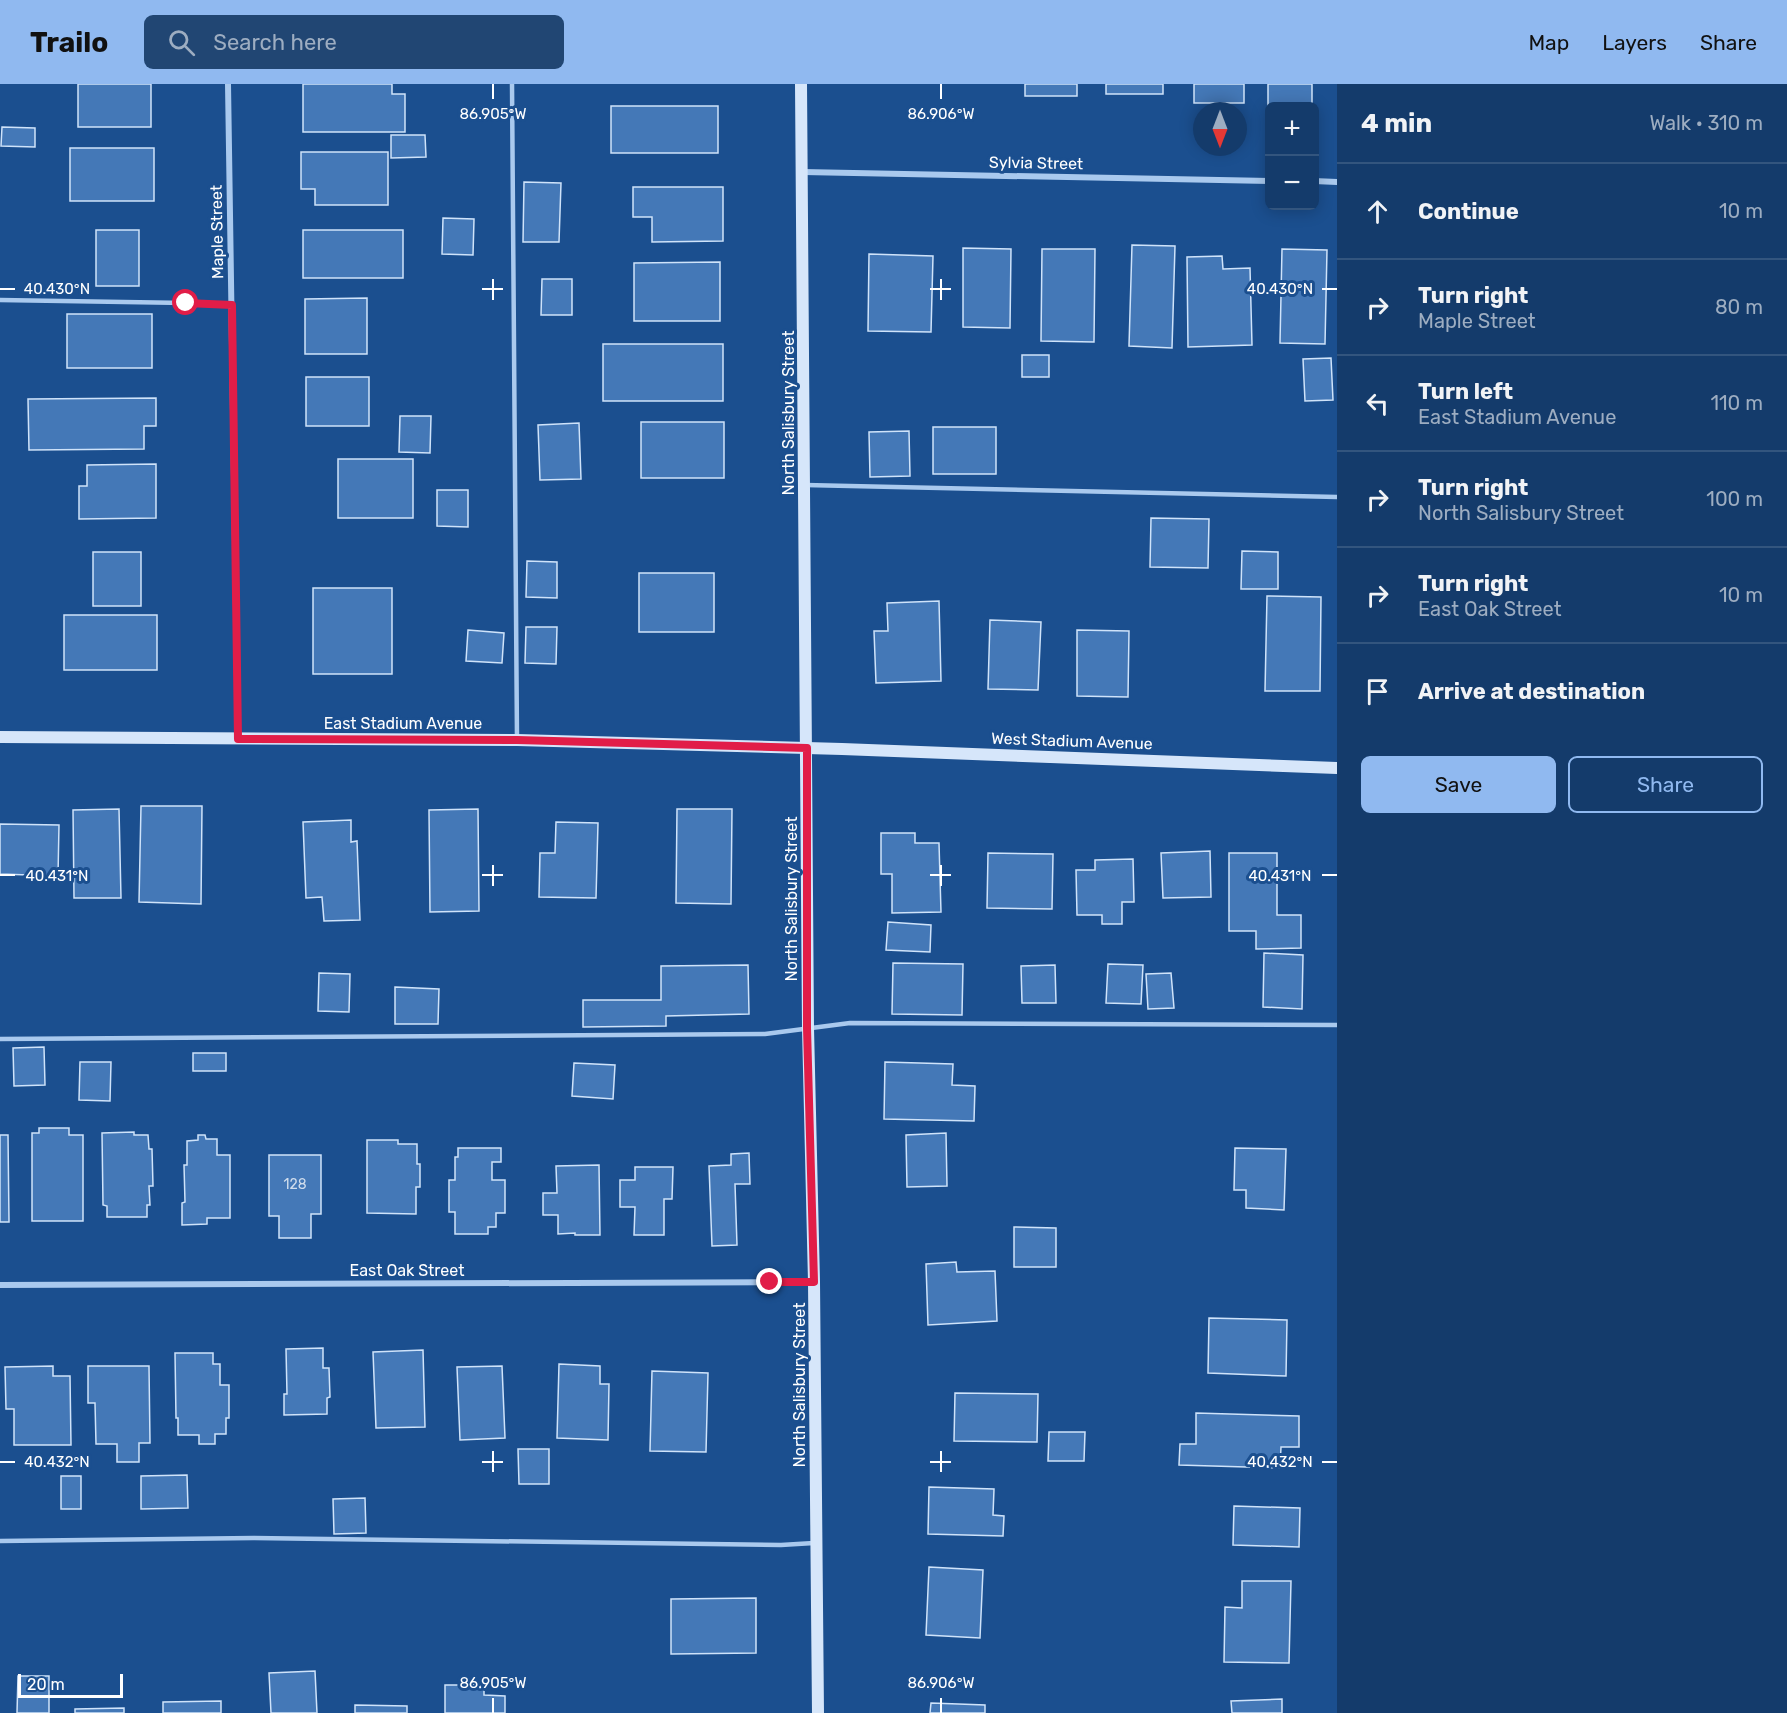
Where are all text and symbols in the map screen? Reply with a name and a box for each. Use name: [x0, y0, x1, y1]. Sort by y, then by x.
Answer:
search box: [144, 15, 564, 69]
text: Trailo: [30, 26, 108, 59]
icon: search: [165, 26, 198, 59]
text: Search here: [213, 29, 337, 56]
text: Map: [1528, 30, 1569, 55]
text: Layers: [1602, 30, 1667, 55]
text: Share: [1700, 30, 1757, 55]
north arrow: [1193, 102, 1247, 156]
map controls: [1265, 102, 1319, 210]
button: +: [1265, 102, 1319, 156]
text: 86.905°W: [460, 105, 526, 123]
text: 86.906°W: [908, 105, 975, 123]
text: 4 min: [1361, 108, 1432, 139]
text: Walk · 310 m: [1649, 111, 1763, 135]
street label: Sylvia Street: [989, 153, 1083, 173]
button: −: [1265, 156, 1319, 210]
street label: Maple Street: [207, 185, 227, 279]
icon: ahead: [1361, 195, 1394, 228]
text: Continue: [1418, 198, 1519, 225]
text: 10 m: [1719, 199, 1763, 223]
text: 40.430°N: [24, 280, 90, 298]
text: 40.430°N: [1247, 280, 1313, 298]
text: Turn right: [1418, 282, 1528, 309]
route start: [172, 289, 198, 315]
icon: right: [1361, 291, 1394, 324]
text: 80 m: [1715, 295, 1763, 319]
text: Maple Street: [1418, 309, 1536, 333]
street label: North Salisbury Street: [779, 331, 798, 495]
text: Turn left: [1418, 378, 1513, 405]
icon: left: [1361, 387, 1394, 420]
text: 110 m: [1711, 391, 1763, 415]
text: East Stadium Avenue: [1418, 405, 1616, 429]
text: Turn right: [1418, 474, 1528, 501]
icon: right: [1361, 483, 1394, 516]
text: 100 m: [1706, 487, 1763, 511]
text: North Salisbury Street: [1418, 501, 1624, 525]
text: Turn right: [1418, 570, 1528, 597]
icon: right: [1361, 579, 1394, 612]
text: 10 m: [1719, 583, 1763, 607]
text: East Oak Street: [1418, 597, 1562, 621]
icon: arrive: [1361, 675, 1394, 708]
text: Arrive at destination: [1418, 678, 1645, 705]
street label: East Stadium Avenue: [324, 714, 482, 733]
street label: West Stadium Avenue: [991, 729, 1153, 753]
button: Save: [1361, 756, 1556, 813]
button: Share: [1568, 756, 1763, 813]
street label: North Salisbury Street: [782, 817, 801, 981]
text: 40.431°N: [26, 867, 88, 885]
text: 40.431°N: [1249, 867, 1311, 885]
house number: 128: [283, 1176, 307, 1193]
street label: East Oak Street: [350, 1261, 464, 1280]
route end: [756, 1268, 782, 1294]
street label: North Salisbury Street: [790, 1303, 809, 1467]
text: 40.432°N: [24, 1453, 90, 1471]
text: 40.432°N: [1247, 1453, 1313, 1471]
scale bar: [18, 1671, 123, 1698]
text: 86.905°W: [460, 1674, 526, 1692]
text: 86.906°W: [908, 1674, 975, 1692]
text: 20 m: [27, 1675, 65, 1694]

